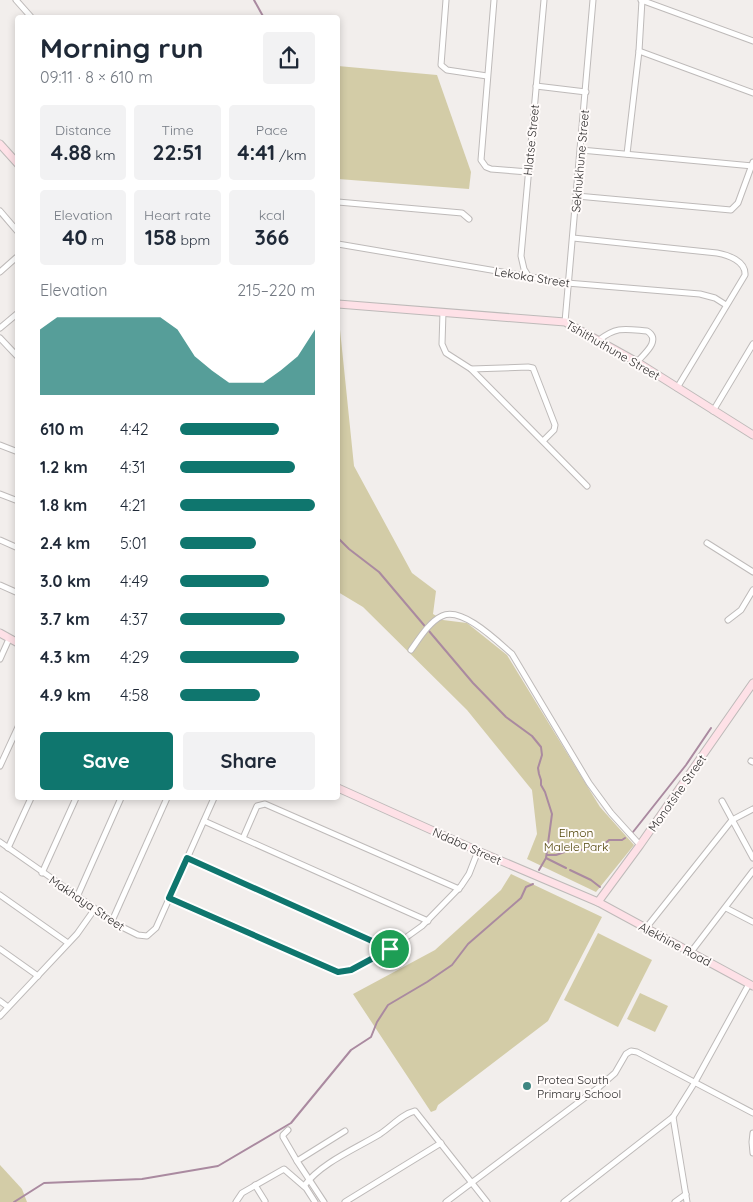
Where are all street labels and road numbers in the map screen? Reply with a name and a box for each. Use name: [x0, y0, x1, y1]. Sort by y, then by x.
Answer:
street label: Hlatse Street: [520, 104, 542, 176]
street label: Sekhukhune Street: [568, 109, 592, 213]
street label: Lekoka Street: [493, 264, 571, 290]
street label: Tshithuthune Street: [563, 317, 663, 383]
street label: Monotshe Street: [645, 751, 709, 835]
street label: Ndaba Street: [430, 824, 504, 868]
street label: Makhaya Street: [46, 872, 128, 934]
street label: Alekhine Road: [636, 919, 714, 969]

